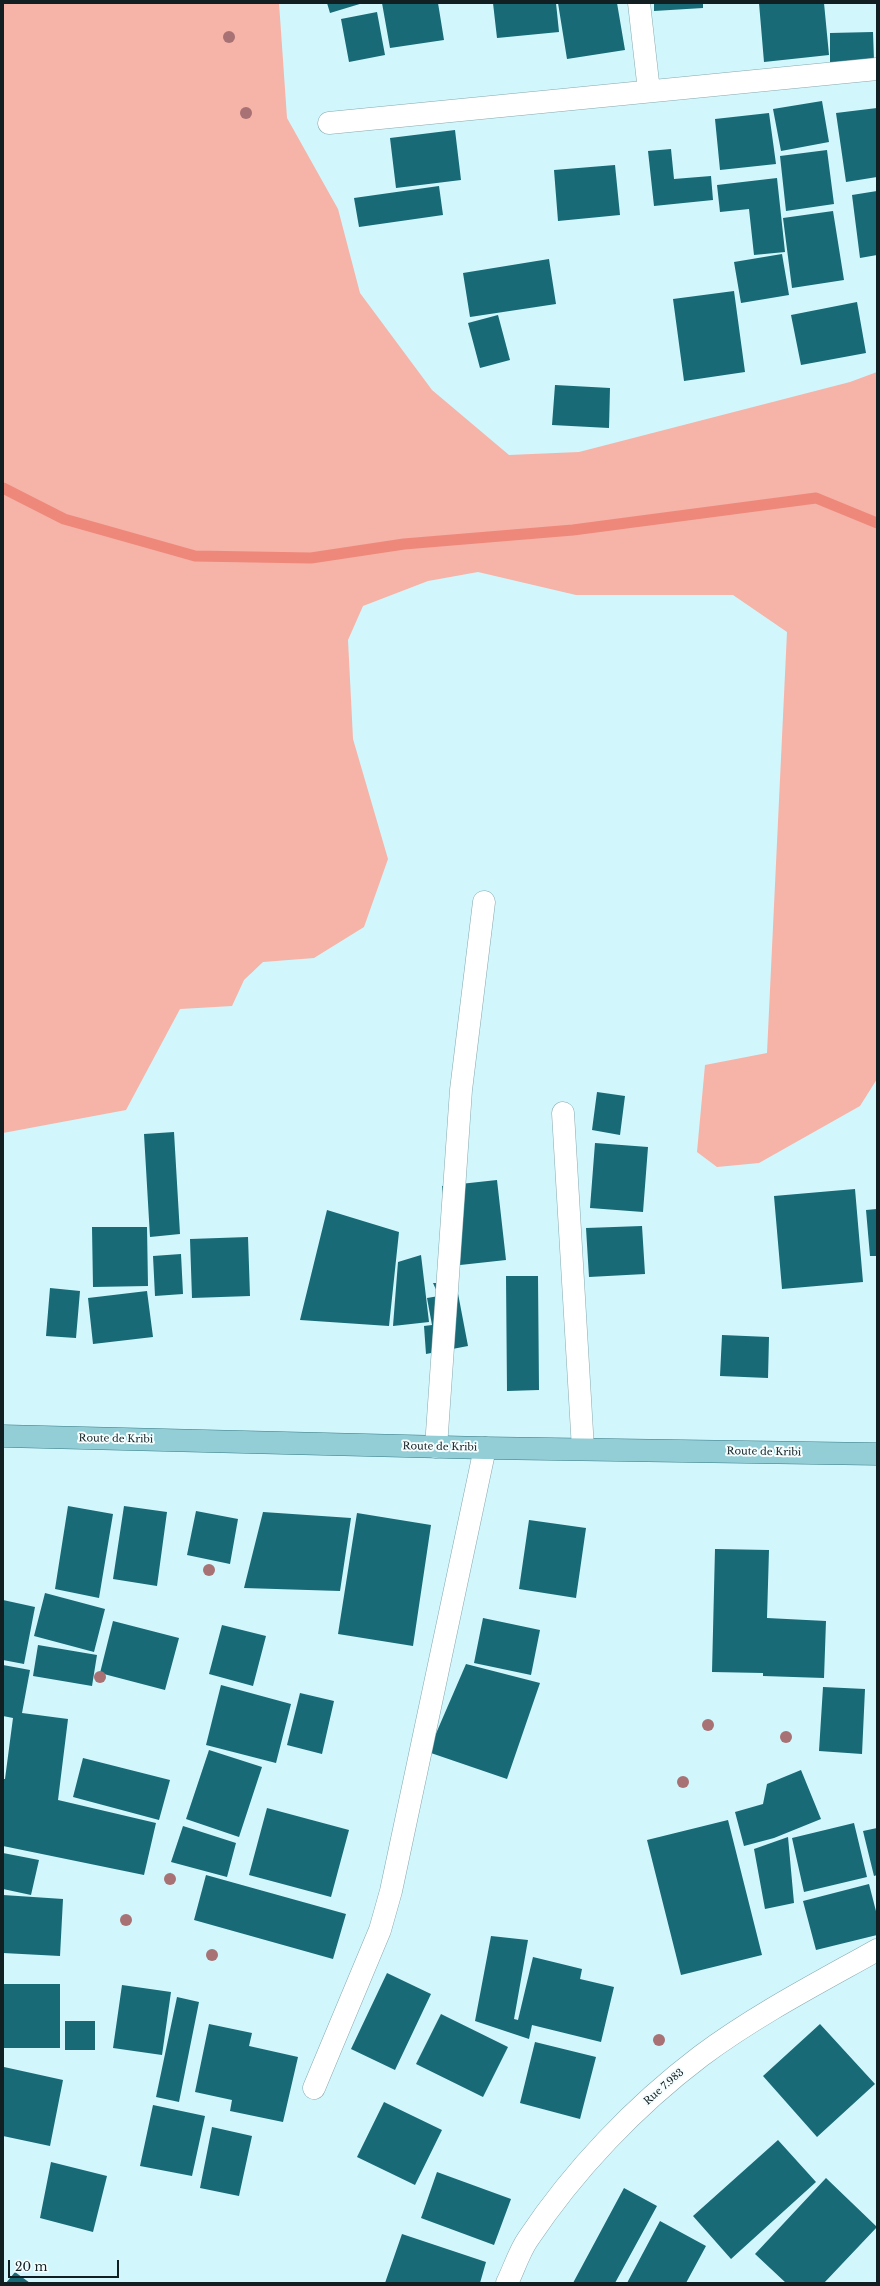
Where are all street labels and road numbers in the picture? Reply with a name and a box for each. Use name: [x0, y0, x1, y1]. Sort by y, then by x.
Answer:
street label: Route de Kribi: [79, 1432, 153, 1446]
street label: Route de Kribi: [403, 1440, 477, 1454]
street label: Route de Kribi: [727, 1445, 801, 1459]
street label: Rue 7.983: [642, 2066, 686, 2108]

